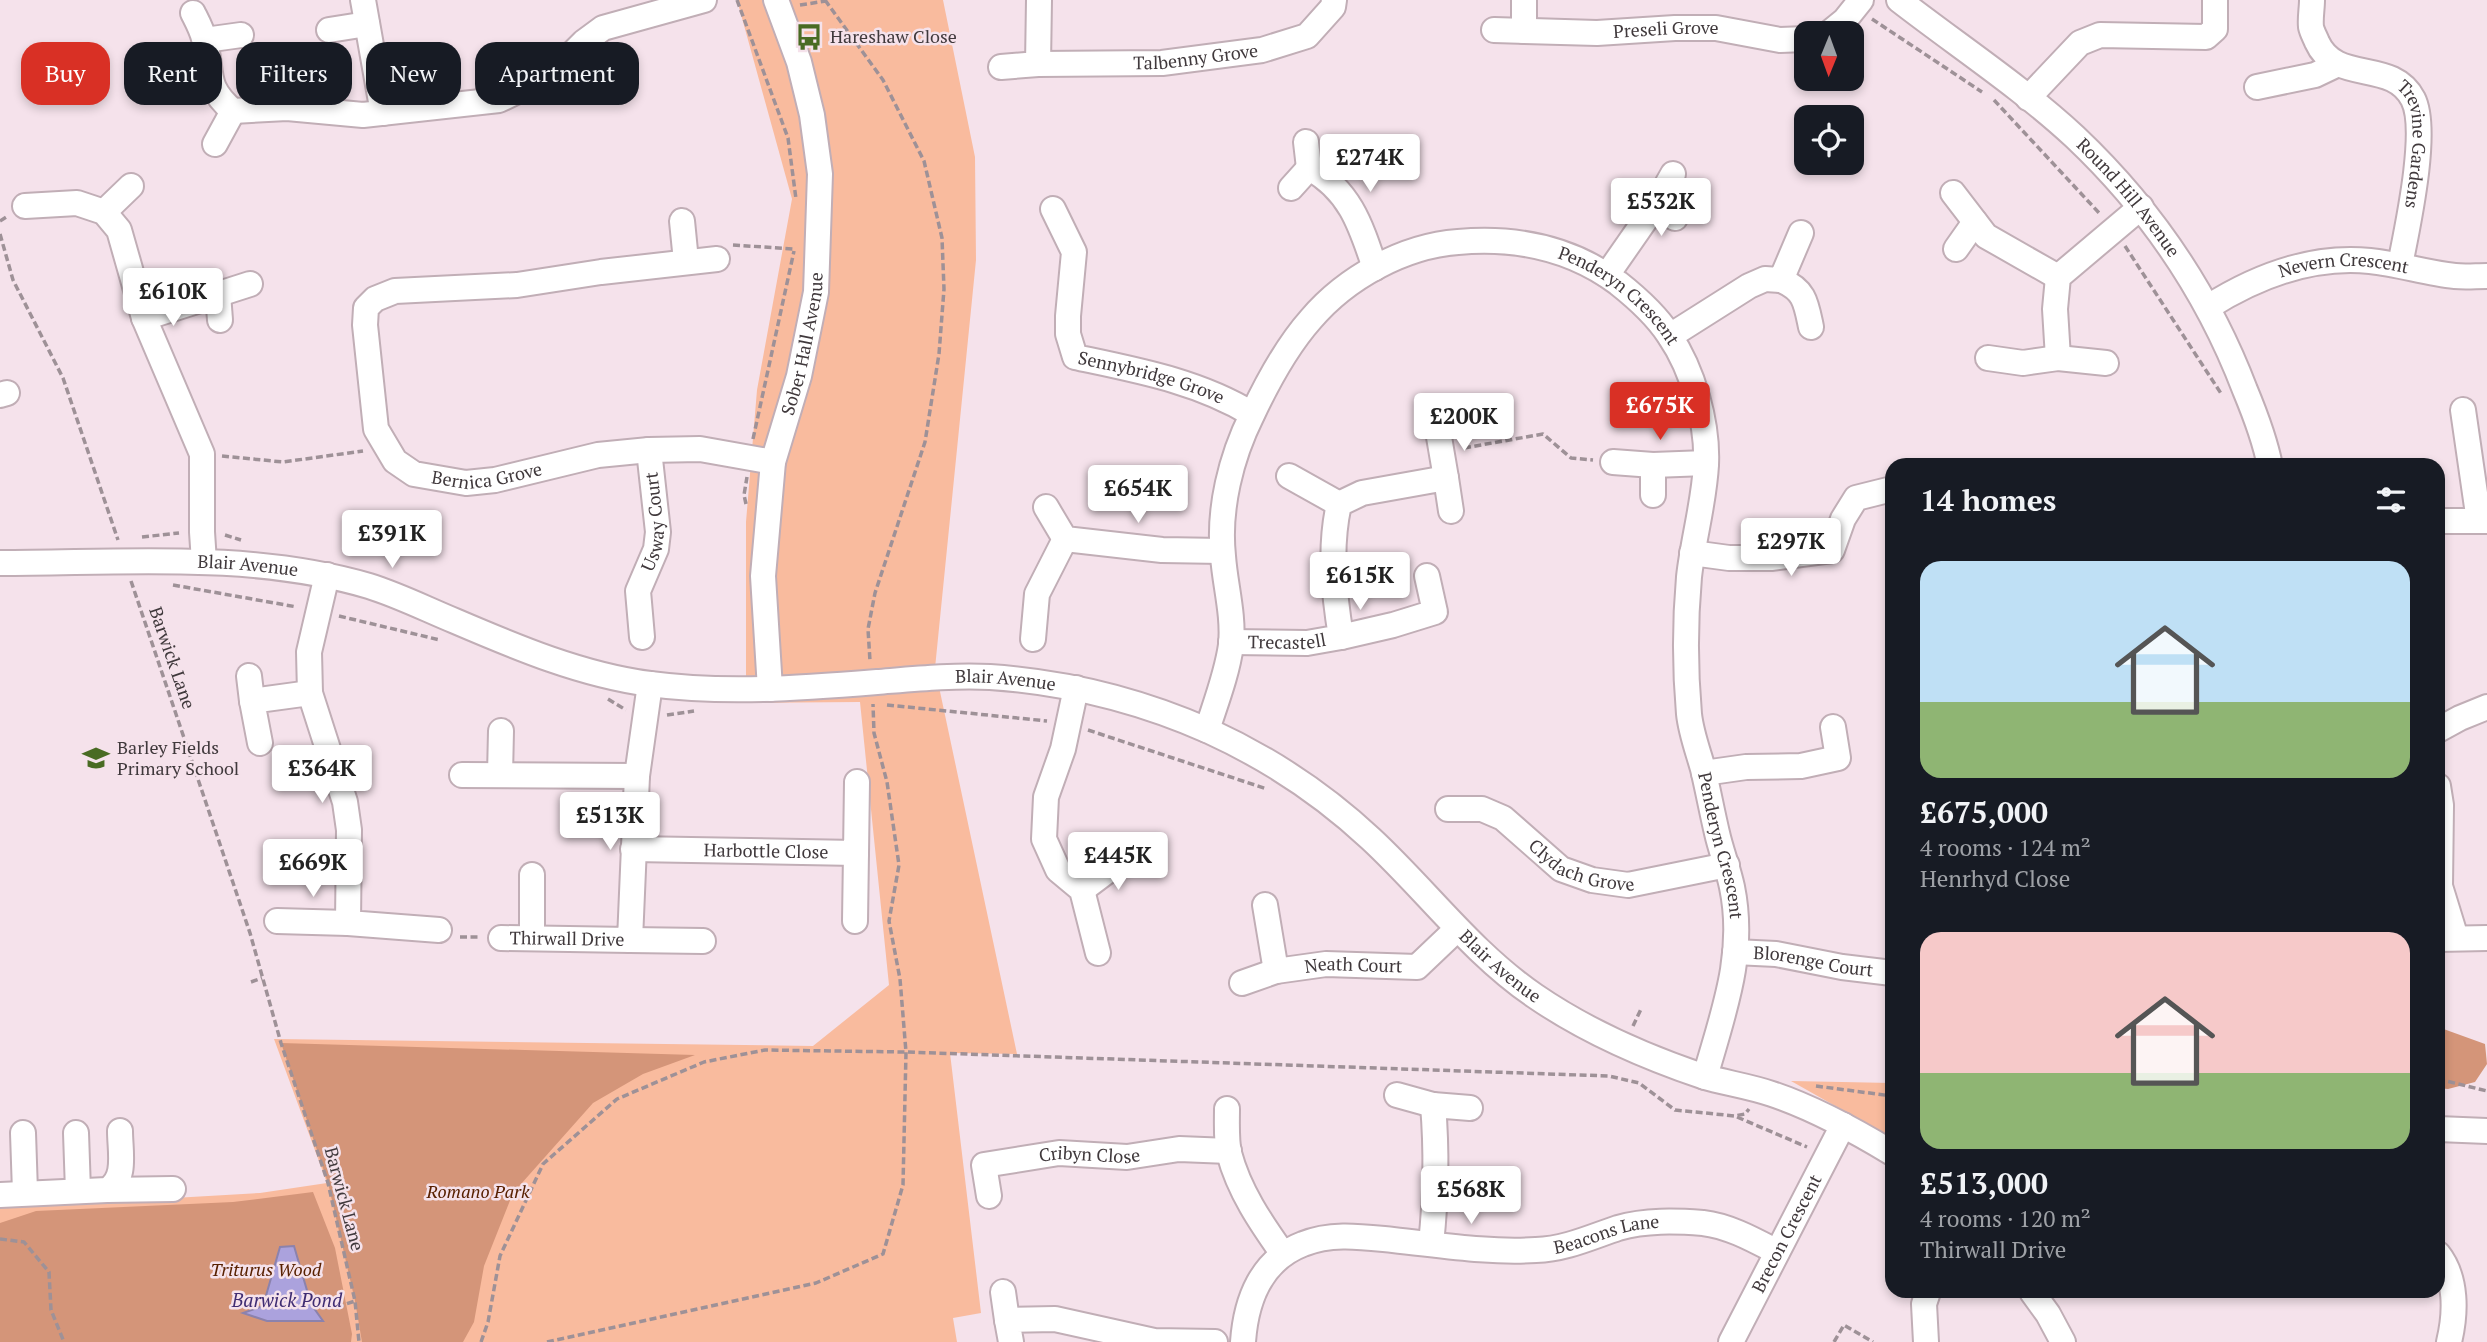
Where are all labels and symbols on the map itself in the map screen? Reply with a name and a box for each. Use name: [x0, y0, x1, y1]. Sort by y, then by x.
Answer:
street label: Preseli Grove: [1612, 15, 1719, 43]
north arrow: [1794, 21, 1864, 91]
bus stop icon: Hareshaw Close: [794, 22, 824, 52]
place label: Hareshaw Close: [830, 24, 957, 48]
street label: Talbenny Grove: [1133, 38, 1259, 74]
street label: Trevine Gardens: [2393, 74, 2432, 210]
street label: Round Hill Avenue: [2072, 132, 2186, 261]
pin: £274K: [1321, 134, 1419, 194]
pin: £532K: [1612, 178, 1710, 238]
street label: Penderyn Crescent: [1555, 240, 1686, 350]
street label: Nevern Crescent: [2275, 247, 2412, 283]
pin: £610K: [124, 268, 222, 328]
street label: Sober Hall Avenue: [775, 272, 828, 418]
street label: Sennybridge Grove: [1076, 345, 1229, 409]
pin: £675K: [1611, 382, 1709, 442]
pin: £200K: [1415, 393, 1513, 453]
street label: Bernica Grove: [430, 456, 544, 494]
pin: £654K: [1089, 466, 1187, 525]
street label: Usway Court: [635, 470, 669, 575]
pin: £391K: [343, 510, 441, 570]
pin: £297K: [1742, 518, 1840, 578]
street label: Blair Avenue: [197, 549, 300, 581]
pin: £615K: [1311, 552, 1409, 612]
street label: Barwick Lane: [144, 603, 202, 712]
street label: Trecastell: [1248, 627, 1328, 654]
street label: Blair Avenue: [955, 663, 1058, 696]
place label: Barley Fields Primary School: [117, 735, 239, 780]
school or university icon: Barley Fields Primary School: [81, 743, 111, 773]
pin: £364K: [273, 746, 371, 805]
street label: Penderyn Crescent: [1693, 769, 1749, 920]
pin: £513K: [561, 792, 659, 852]
pin: £445K: [1069, 832, 1167, 892]
street label: Clydach Grove: [1524, 833, 1636, 896]
street label: Harbottle Close: [703, 837, 829, 864]
pin: £669K: [264, 839, 362, 899]
street label: Blair Avenue: [1454, 924, 1546, 1008]
street label: Thirwall Drive: [509, 925, 625, 951]
street label: Blorenge Court: [1753, 940, 1875, 982]
street label: Neath Court: [1303, 951, 1403, 978]
street label: Cribyn Close: [1037, 1140, 1142, 1168]
street label: Barwick Lane: [320, 1144, 370, 1253]
pin: £568K: [1422, 1166, 1520, 1226]
street label: Brecon Crescent: [1746, 1170, 1827, 1296]
park label: Romano Park: [425, 1179, 530, 1203]
street label: Beacons Lane: [1551, 1209, 1660, 1259]
park label: Triturus Wood: [211, 1257, 322, 1281]
water label: Barwick Pond: [231, 1287, 343, 1312]

